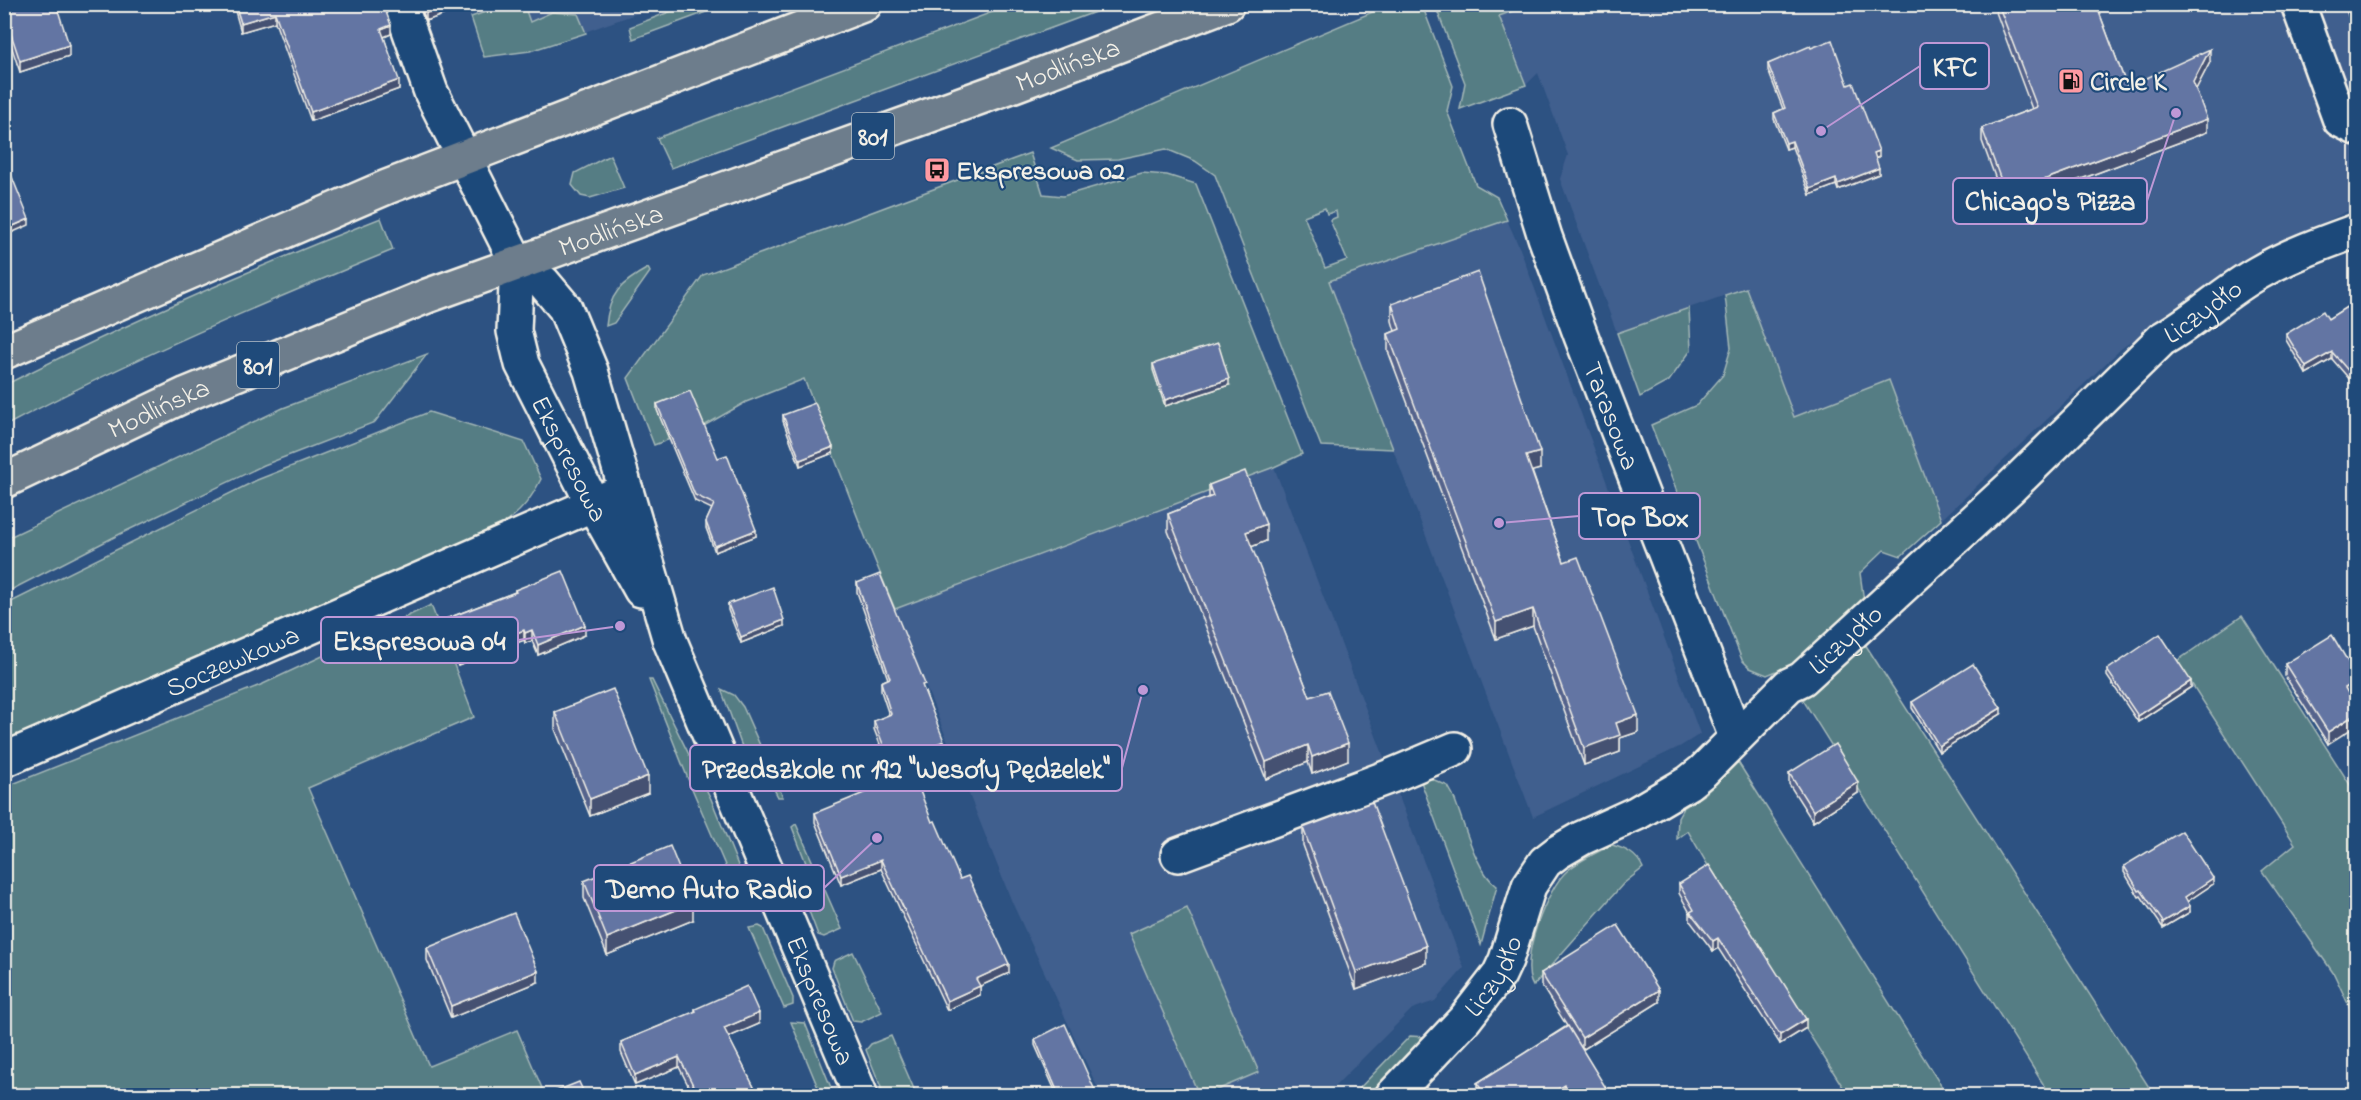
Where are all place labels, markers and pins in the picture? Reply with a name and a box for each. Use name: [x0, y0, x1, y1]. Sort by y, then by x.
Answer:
callout: KFC: [1920, 43, 1989, 89]
place label: Circle K: [2090, 64, 2167, 103]
fuel station icon: Circle K: [2056, 66, 2086, 96]
place label: Ekspresowa 02: [956, 153, 1126, 192]
bus stop icon: Ekspresowa 02: [922, 155, 952, 185]
callout: Chicago's Pizza: [1953, 178, 2147, 224]
callout: Top Box: [1579, 493, 1700, 539]
callout: Ekspresowa 04: [321, 617, 518, 663]
callout: Przedszkole nr 192 "Wesoły Pędzelek": [690, 745, 1122, 791]
callout: Demo Auto Radio: [594, 865, 824, 911]

